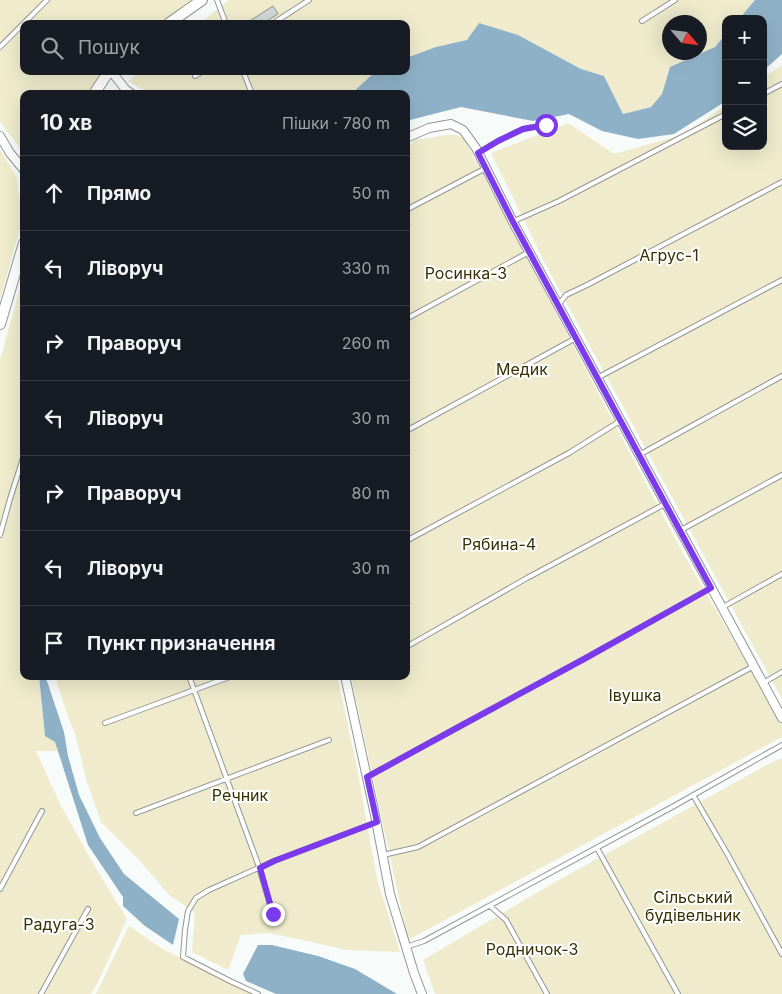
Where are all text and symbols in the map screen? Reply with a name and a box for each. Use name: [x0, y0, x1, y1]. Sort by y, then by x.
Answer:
north arrow: [662, 15, 707, 60]
map controls: [722, 15, 767, 150]
button: +: [722, 15, 767, 60]
search box: [20, 20, 410, 75]
icon: search: [38, 34, 66, 62]
text: Пошук: [78, 36, 140, 59]
button: −: [722, 60, 767, 105]
button: layers: [722, 105, 767, 150]
text: 10 хв: [40, 110, 92, 135]
text: Пішки · 780 m: [282, 113, 390, 133]
route start: [535, 114, 558, 137]
icon: ahead: [40, 179, 68, 207]
text: Прямо: [87, 182, 151, 205]
text: 50 m: [352, 183, 390, 203]
park label: Агрус-1: [639, 245, 699, 265]
icon: left: [40, 254, 68, 282]
text: Ліворуч: [87, 257, 163, 280]
text: 330 m: [342, 258, 390, 278]
park label: Росинка-3: [425, 263, 507, 283]
icon: right: [40, 329, 68, 357]
text: Праворуч: [87, 332, 181, 355]
text: 260 m: [342, 333, 390, 353]
park label: Медик: [496, 359, 548, 379]
icon: left: [40, 404, 68, 432]
text: Ліворуч: [87, 407, 163, 430]
text: 30 m: [352, 408, 390, 428]
icon: right: [40, 479, 68, 507]
text: Праворуч: [87, 482, 181, 505]
text: 80 m: [351, 483, 390, 503]
park label: Рябина-4: [462, 534, 536, 554]
icon: left: [40, 554, 68, 582]
text: Ліворуч: [87, 557, 163, 580]
text: 30 m: [352, 558, 390, 578]
icon: arrive: [40, 629, 68, 657]
text: Пункт призначення: [87, 632, 275, 655]
park label: Івушка: [608, 685, 662, 705]
park label: Речник: [212, 785, 269, 805]
park label: Сільський будівельник: [645, 887, 741, 925]
route end: [262, 903, 285, 926]
park label: Радуга-3: [23, 914, 95, 934]
park label: Родничок-3: [486, 939, 578, 959]

